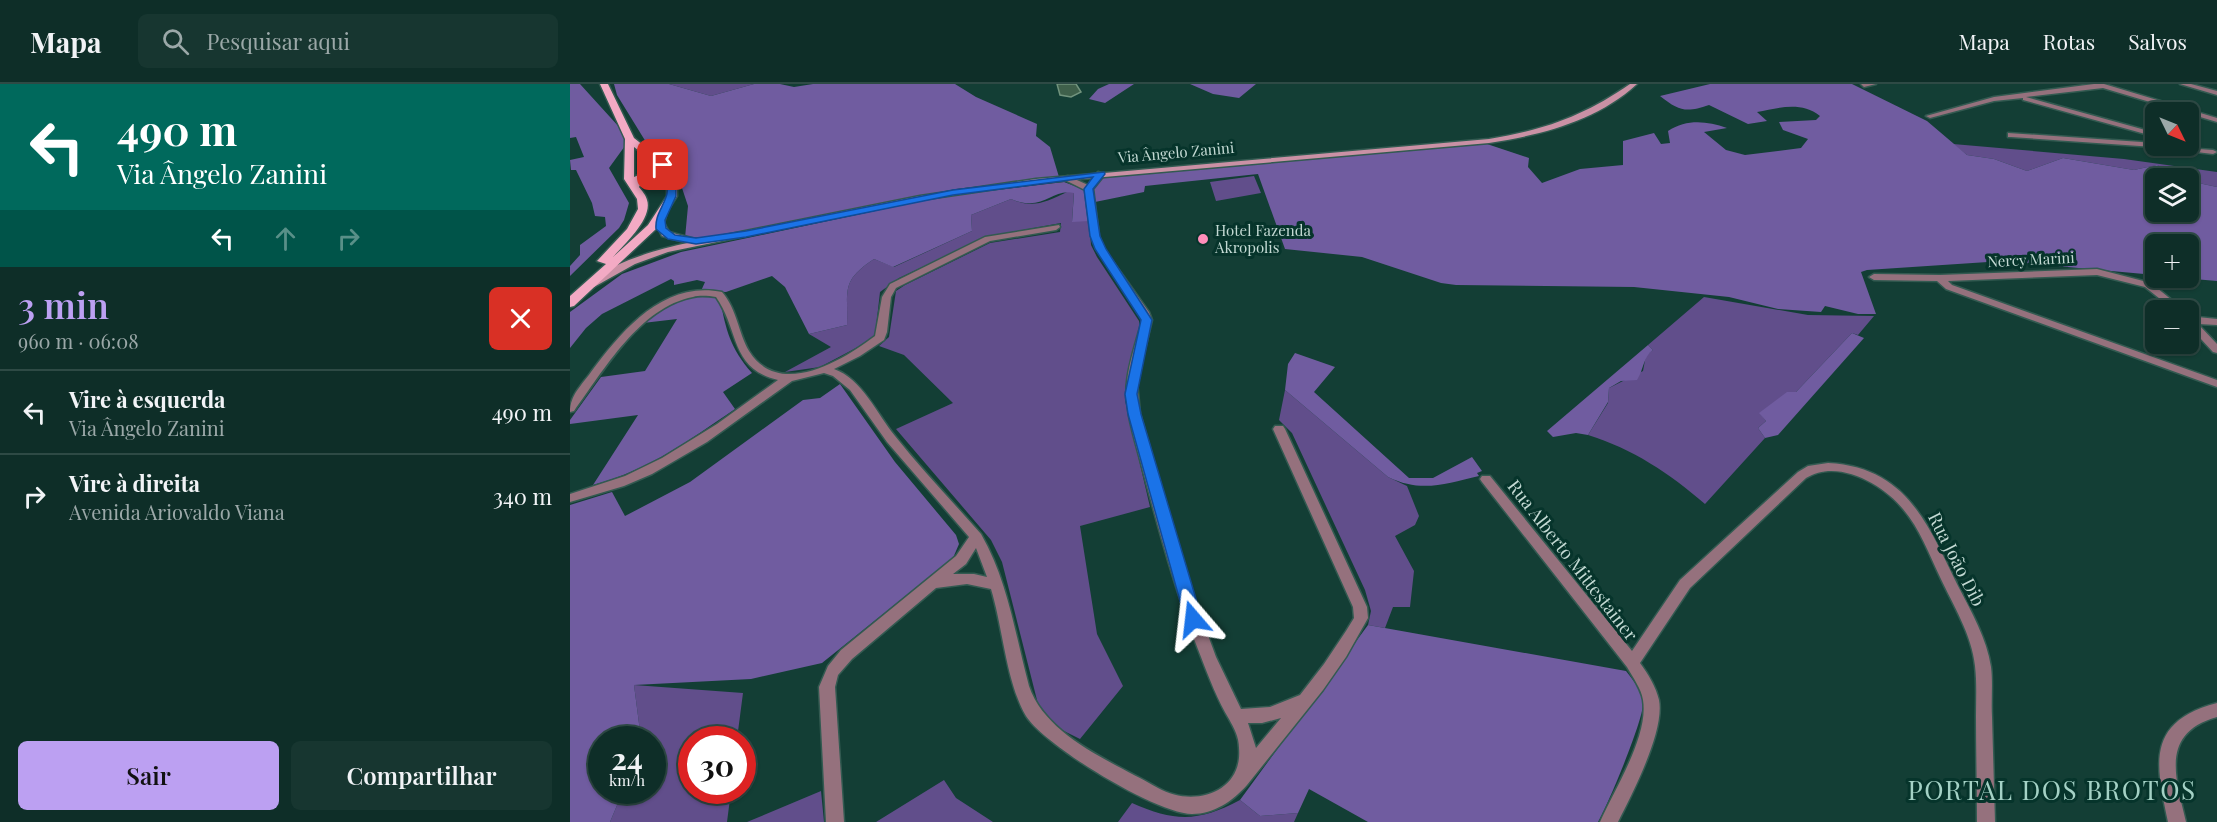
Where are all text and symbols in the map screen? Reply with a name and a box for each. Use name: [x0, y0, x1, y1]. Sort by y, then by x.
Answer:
search box: [138, 14, 558, 68]
text: Mapa: [30, 23, 102, 60]
icon: search: [159, 25, 192, 58]
text: Pesquisar aqui: [207, 26, 350, 56]
text: Mapa: [1959, 27, 2010, 55]
text: Rotas: [2043, 27, 2095, 55]
text: Salvos: [2128, 27, 2187, 55]
text: 490 m: [117, 101, 237, 157]
north arrow: [2145, 102, 2199, 156]
map controls: [2145, 102, 2199, 354]
icon: left: [18, 108, 96, 186]
street label: Via Ângelo Zanini: [1116, 137, 1236, 167]
pin: [637, 139, 688, 190]
icon: arrive: [646, 148, 679, 181]
text: Via Ângelo Zanini: [117, 155, 327, 191]
button: layers: [2145, 168, 2199, 222]
place label: Hotel Fazenda Akropolis: [1214, 220, 1311, 257]
icon: left: [206, 222, 239, 255]
icon: ahead: [269, 222, 302, 255]
icon: right: [332, 222, 365, 255]
marker: Hotel Fazenda Akropolis: [1196, 232, 1210, 246]
button: +: [2145, 234, 2199, 288]
street label: Nercy Marini: [1987, 247, 2076, 271]
text: 3 min: [18, 280, 109, 328]
button: close: [489, 287, 552, 350]
button: −: [2145, 300, 2199, 354]
text: 960 m · 06:08: [18, 327, 139, 354]
text: Vire à esquerda: [69, 384, 226, 414]
icon: left: [18, 396, 51, 429]
text: 490 m: [492, 397, 552, 427]
text: Via Ângelo Zanini: [69, 414, 225, 441]
text: Vire à direita: [69, 468, 200, 498]
street label: Rua Alberto Mittestainer: [1503, 475, 1643, 645]
icon: right: [18, 480, 51, 513]
text: 340 m: [493, 481, 552, 511]
text: Avenida Ariovaldo Viana: [69, 498, 285, 525]
street label: Rua João Dib: [1923, 508, 1991, 610]
position arrow: [1161, 587, 1225, 651]
speed limit sign: 30: [678, 726, 756, 804]
text: 24: [611, 738, 643, 778]
button: Sair: [18, 741, 279, 810]
button: Compartilhar: [291, 741, 552, 810]
text: km/h: [609, 770, 645, 790]
district label: PORTAL DOS BROTOS: [1907, 772, 2197, 807]

